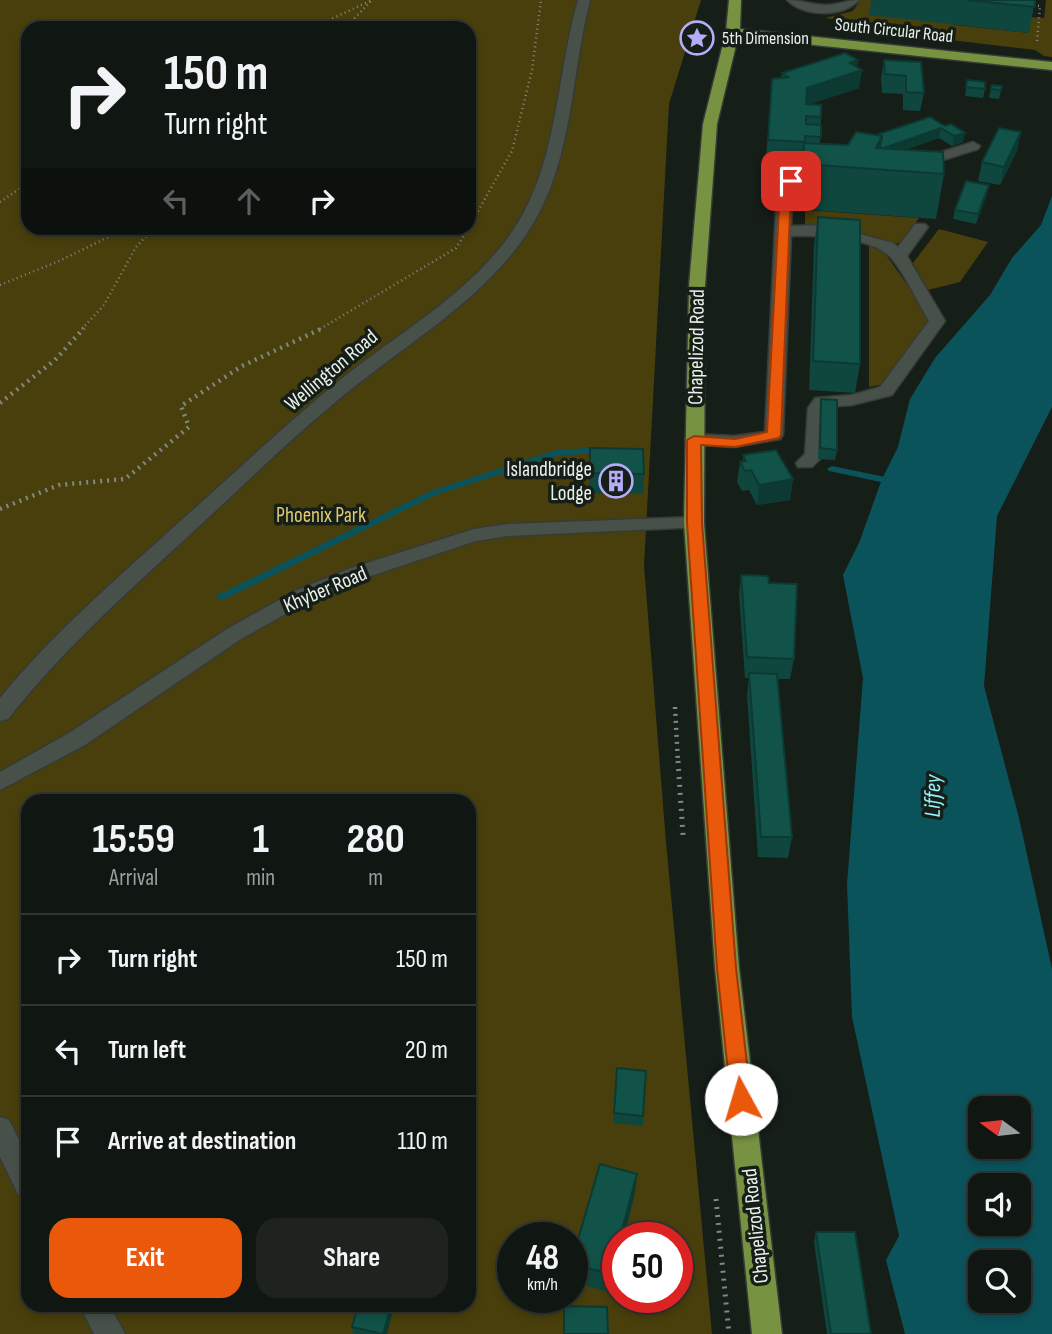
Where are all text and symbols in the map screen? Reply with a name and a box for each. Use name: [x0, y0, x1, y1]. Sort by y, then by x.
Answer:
street label: South Circular Road: [834, 14, 954, 47]
place icon: 5th Dimension: [678, 19, 716, 57]
place label: 5th Dimension: [722, 28, 809, 49]
text: 150 m: [164, 45, 268, 104]
icon: right: [49, 49, 140, 140]
text: Turn right: [164, 105, 268, 144]
pin: [761, 151, 821, 211]
icon: arrive: [772, 162, 810, 200]
icon: left: [157, 182, 195, 220]
icon: ahead: [230, 182, 268, 220]
icon: right: [303, 182, 341, 220]
street label: Chapelizod Road: [683, 289, 710, 405]
street label: Wellington Road: [280, 324, 383, 416]
place label: Islandbridge Lodge: [506, 457, 592, 506]
building icon: Islandbridge Lodge: [597, 462, 635, 500]
park label: Phoenix Park: [276, 503, 366, 528]
street label: Khyber Road: [280, 561, 371, 618]
water label: Liffey: [919, 773, 947, 818]
text: 15:59: [92, 814, 175, 865]
text: 1: [253, 814, 269, 865]
text: 280: [346, 814, 405, 865]
text: Arrival: [109, 864, 158, 892]
text: min: [246, 864, 275, 892]
text: m: [368, 864, 383, 892]
icon: right: [49, 941, 87, 979]
text: Turn right: [108, 944, 197, 975]
text: 150 m: [396, 944, 448, 975]
icon: left: [49, 1032, 87, 1070]
text: Turn left: [108, 1035, 186, 1066]
text: 20 m: [405, 1035, 448, 1066]
position arrow: [704, 1062, 778, 1136]
north arrow: [968, 1096, 1031, 1158]
map controls: [968, 1096, 1031, 1313]
icon: arrive: [49, 1123, 87, 1161]
text: Arrive at destination: [108, 1126, 296, 1157]
text: 110 m: [397, 1126, 448, 1157]
street label: Chapelizod Road: [737, 1167, 774, 1285]
button: sound: [968, 1173, 1031, 1236]
button: Exit: [49, 1218, 242, 1298]
button: Share: [256, 1218, 448, 1298]
speed limit sign: 50: [602, 1222, 693, 1313]
text: 48: [526, 1237, 559, 1280]
button: search: [968, 1250, 1031, 1313]
text: km/h: [527, 1274, 558, 1295]

